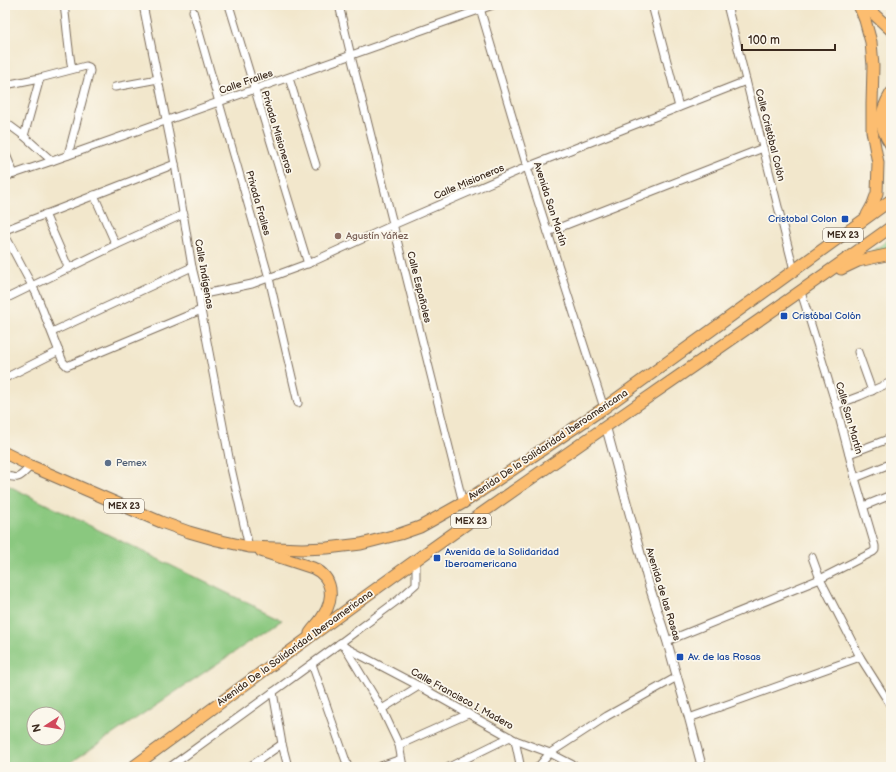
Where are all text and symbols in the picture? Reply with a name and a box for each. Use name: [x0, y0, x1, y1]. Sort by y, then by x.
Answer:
scale bar: [742, 26, 835, 52]
text: 100 m: [748, 33, 780, 48]
street label: Calle Frailes: [217, 67, 275, 97]
street label: Calle Cristóbal Colón: [753, 88, 787, 183]
street label: Privada Misioneros: [259, 89, 295, 175]
street label: Avenida San Martín: [531, 161, 569, 248]
street label: Calle Misioneros: [432, 162, 506, 202]
street label: Privada Frailes: [243, 169, 273, 237]
place label: Cristobal Colon: [768, 213, 837, 225]
marker: Cristobal Colon: [840, 214, 850, 224]
road number: MEX 23: [823, 228, 863, 242]
place label: Agustín Yáñez: [346, 230, 409, 242]
marker: Agustín Yáñez: [333, 231, 343, 241]
street label: Calle Indígenas: [192, 238, 216, 310]
street label: Calle Españoles: [404, 250, 434, 324]
place label: Cristóbal Colón: [792, 310, 861, 322]
marker: Cristóbal Colón: [779, 311, 789, 321]
street label: Calle San Martín: [833, 380, 865, 456]
street label: Avenida De la Solidaridad Iberoamericana: [466, 387, 630, 503]
place label: Pemex: [116, 457, 147, 469]
marker: Pemex: [103, 458, 113, 468]
road number: MEX 23: [104, 499, 144, 513]
road number: MEX 23: [451, 514, 491, 528]
place label: Avenida de la Solidaridad Iberoamericana: [445, 546, 559, 570]
street label: Avenida de las Rosas: [643, 546, 683, 642]
marker: Avenida de la Solidaridad Iberoamericana: [432, 553, 442, 563]
street label: Avenida De la Solidaridad Iberoamericana: [215, 587, 376, 709]
place label: Av. de las Rosas: [688, 651, 761, 663]
marker: Av. de las Rosas: [675, 652, 685, 662]
street label: Calle Francisco I. Madero: [409, 666, 516, 732]
north arrow: [26, 706, 66, 746]
text: N: [29, 723, 44, 733]

